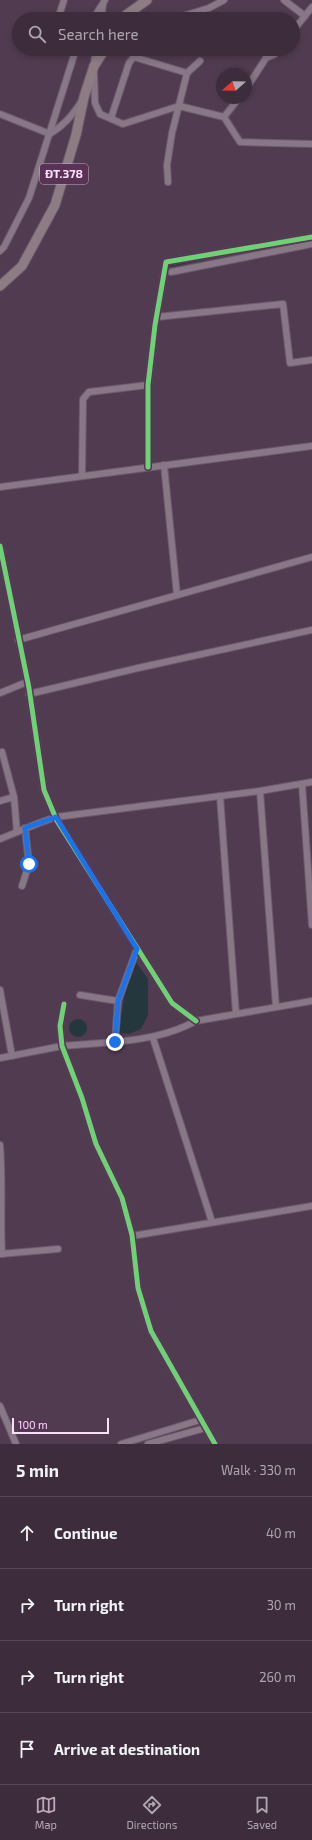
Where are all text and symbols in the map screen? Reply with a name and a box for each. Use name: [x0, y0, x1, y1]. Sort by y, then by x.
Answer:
search box: [12, 12, 300, 56]
icon: search: [26, 23, 48, 45]
text: Search here: [58, 25, 139, 43]
north arrow: [216, 68, 252, 104]
road number: ĐT.378: [40, 164, 88, 184]
route start: [20, 855, 38, 873]
route end: [106, 1033, 124, 1051]
scale bar: [12, 1416, 109, 1435]
text: 100 m: [18, 1418, 48, 1431]
text: 5 min: [16, 1460, 59, 1480]
text: Walk · 330 m: [221, 1462, 296, 1478]
icon: ahead: [16, 1522, 38, 1544]
text: Continue: [54, 1524, 117, 1542]
text: 40 m: [266, 1525, 296, 1541]
icon: right: [16, 1594, 38, 1616]
text: Turn right: [54, 1596, 124, 1614]
text: 30 m: [267, 1597, 296, 1613]
icon: right: [16, 1666, 38, 1688]
text: Turn right: [54, 1668, 124, 1686]
text: 260 m: [259, 1669, 296, 1685]
icon: arrive: [16, 1738, 38, 1760]
text: Arrive at destination: [54, 1740, 200, 1758]
tab: Map: [35, 1794, 57, 1831]
tab: Directions: [127, 1794, 177, 1831]
tab: Saved: [247, 1794, 277, 1831]

